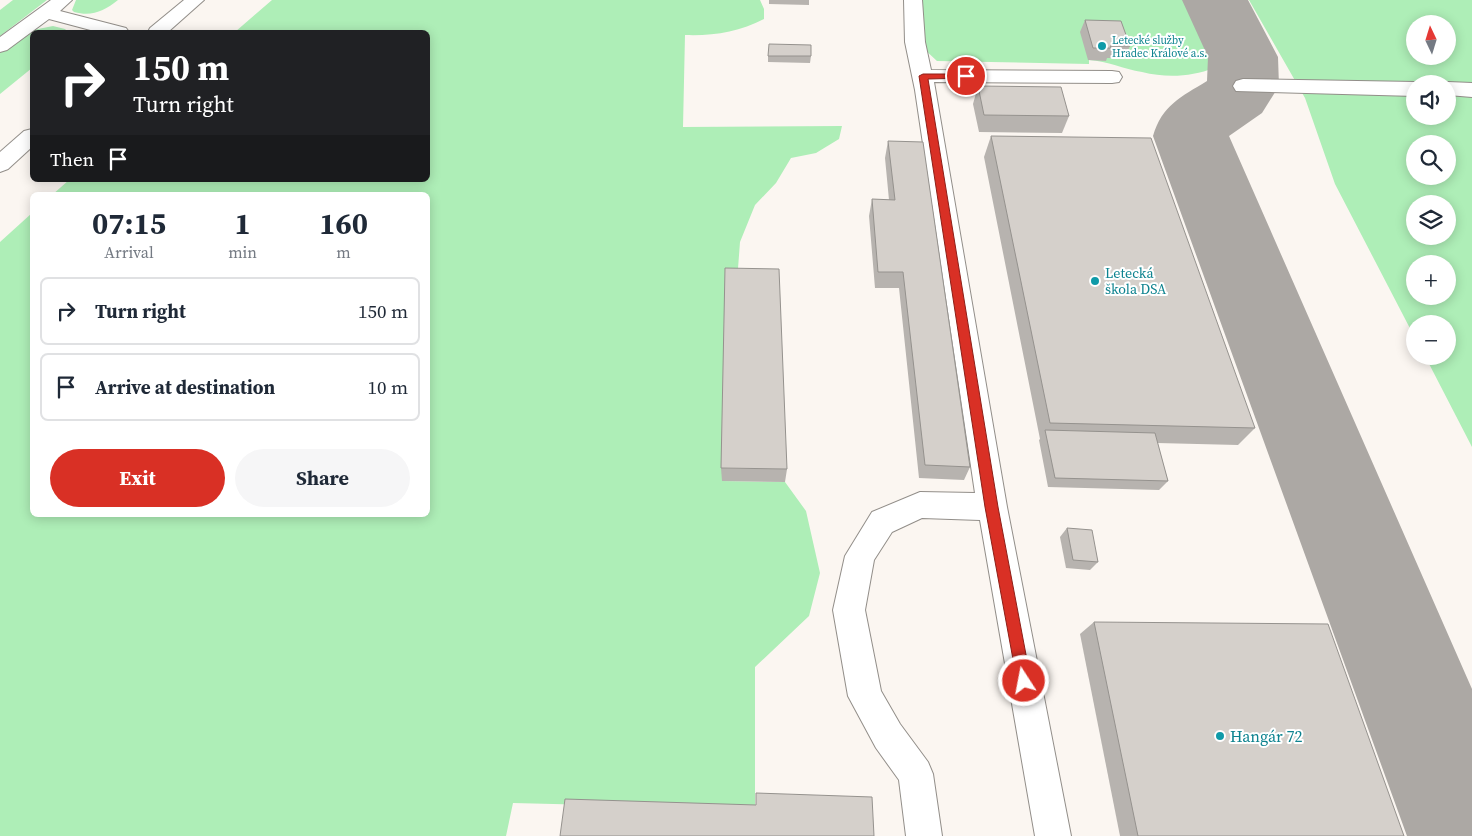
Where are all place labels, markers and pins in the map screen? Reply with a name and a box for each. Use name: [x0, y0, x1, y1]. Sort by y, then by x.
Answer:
place label: Letecké služby Hradec Králové a.s.: [1112, 33, 1207, 61]
marker: Letecké služby Hradec Králové a.s.: [1096, 40, 1108, 52]
pin: [945, 55, 987, 97]
place label: Letecká škola DSA: [1105, 263, 1167, 299]
marker: Letecká škola DSA: [1089, 275, 1101, 287]
place label: Hangár 72: [1230, 725, 1303, 747]
marker: Hangár 72: [1214, 730, 1226, 742]

